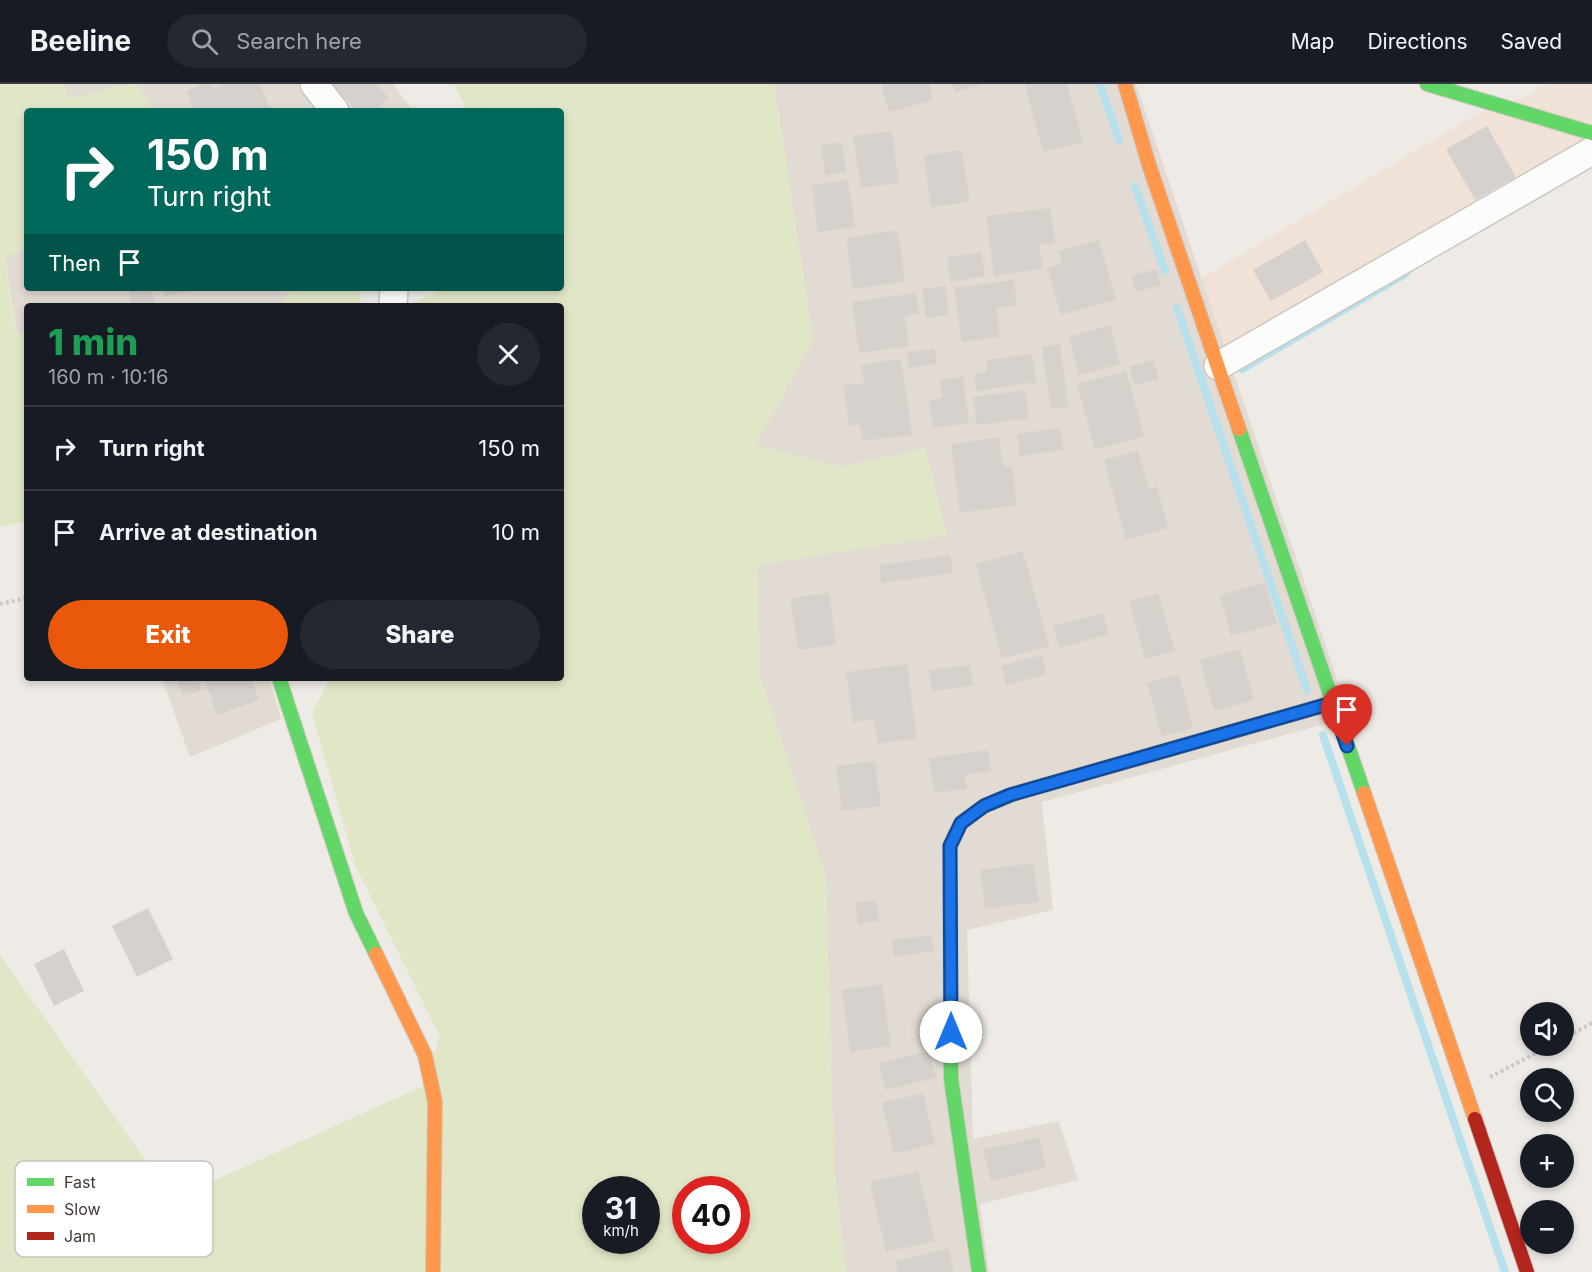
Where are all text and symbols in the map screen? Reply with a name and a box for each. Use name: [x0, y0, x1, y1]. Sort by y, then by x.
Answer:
search box: [167, 14, 587, 68]
text: Beeline: [30, 24, 131, 58]
icon: search: [188, 25, 221, 58]
text: Search here: [236, 28, 362, 54]
text: Map: [1291, 29, 1334, 54]
text: Directions: [1367, 29, 1468, 54]
text: Saved: [1501, 29, 1562, 54]
text: 150 m: [147, 129, 269, 180]
icon: right: [48, 132, 126, 210]
text: Turn right: [147, 180, 271, 213]
icon: arrive: [113, 246, 146, 279]
text: Then: [48, 250, 101, 276]
text: 1 min: [48, 320, 138, 364]
button: close: [477, 323, 540, 386]
text: 160 m · 10:16: [48, 365, 168, 389]
icon: right: [48, 432, 81, 465]
text: Turn right: [99, 435, 205, 461]
text: 150 m: [478, 435, 540, 461]
icon: arrive: [48, 516, 81, 549]
text: Arrive at destination: [99, 519, 318, 545]
text: 10 m: [492, 519, 540, 545]
button: Exit: [48, 600, 288, 669]
button: Share: [300, 600, 540, 669]
pin: [1321, 684, 1372, 746]
icon: arrive: [1330, 693, 1363, 726]
position arrow: [919, 1000, 983, 1064]
map controls: [1520, 1002, 1574, 1254]
button: sound: [1520, 1002, 1574, 1056]
button: search: [1520, 1068, 1574, 1122]
button: +: [1520, 1134, 1574, 1188]
legend: [15, 1161, 213, 1257]
text: Fast: [64, 1172, 96, 1192]
speed limit sign: 40: [672, 1176, 750, 1254]
text: 31: [605, 1190, 637, 1226]
text: Slow: [64, 1199, 101, 1219]
button: −: [1520, 1200, 1574, 1254]
text: km/h: [603, 1221, 639, 1240]
text: Jam: [64, 1226, 96, 1246]

